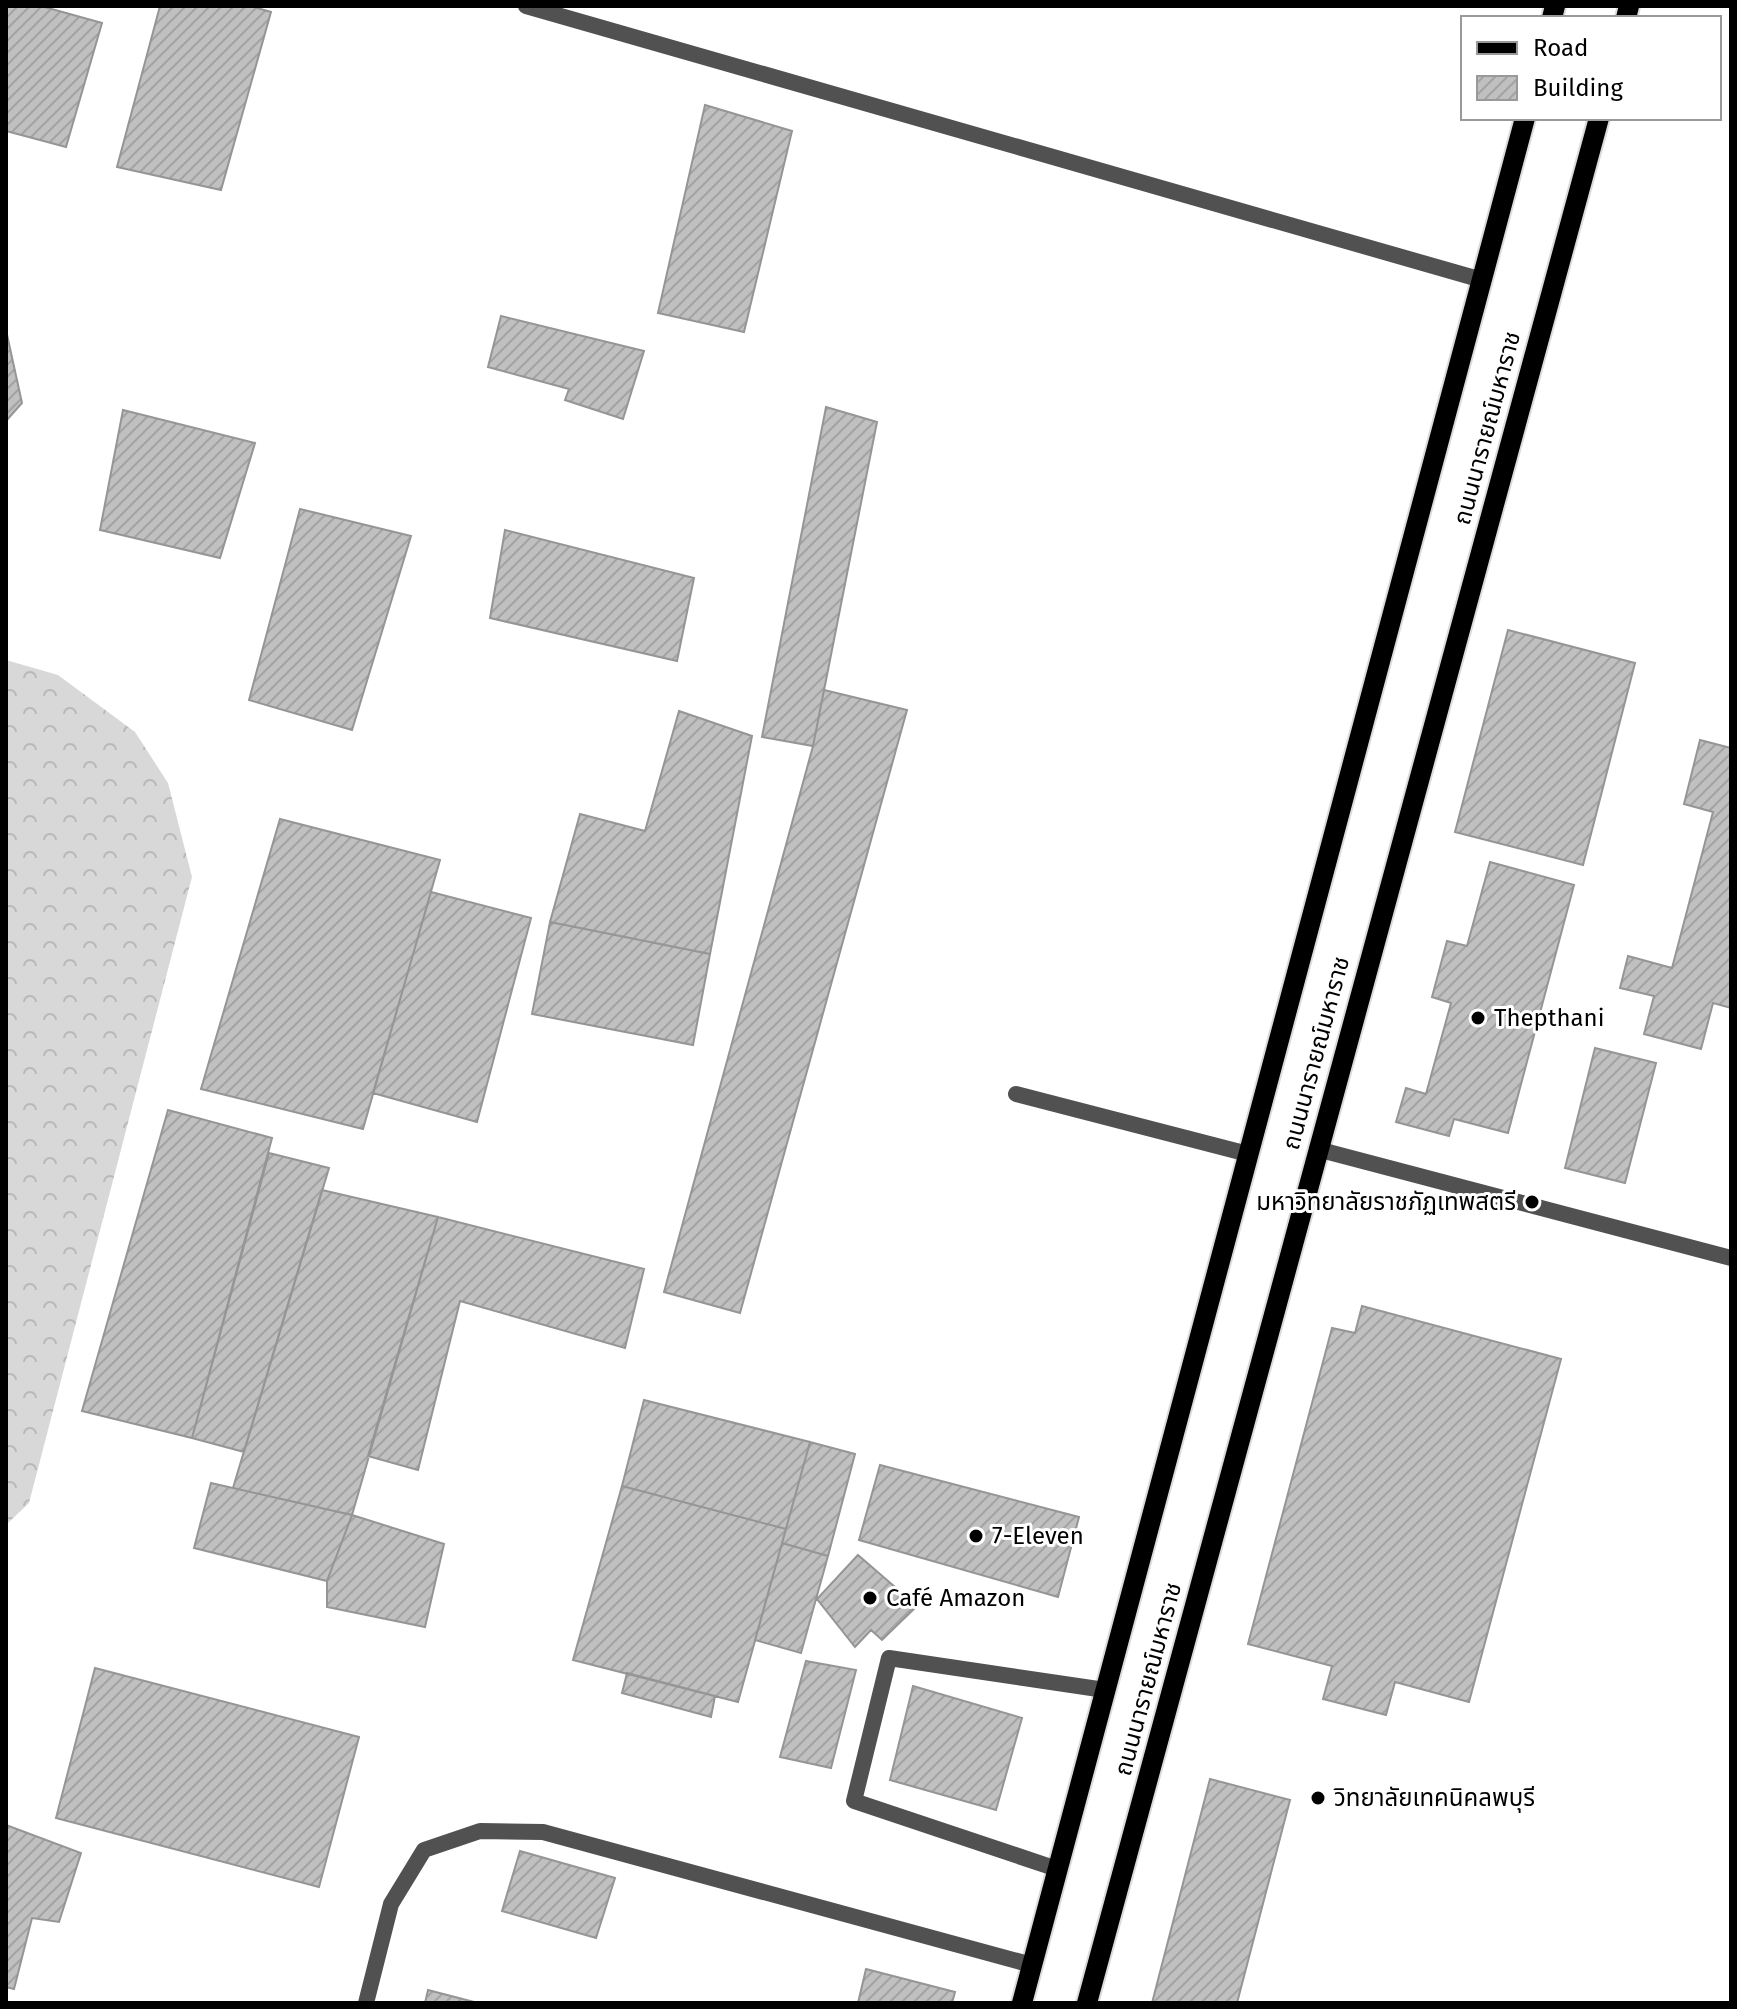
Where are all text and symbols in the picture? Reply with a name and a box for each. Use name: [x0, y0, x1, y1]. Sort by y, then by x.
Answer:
legend: [1461, 16, 1721, 120]
text: Road: [1533, 34, 1588, 62]
text: Building: [1533, 74, 1623, 102]
street label: ถนนนารายณ์มหาราช: [1448, 328, 1526, 528]
street label: ถนนนารายณ์มหาราช: [1277, 953, 1355, 1153]
place label: Thepthani: [1494, 1004, 1604, 1032]
marker: Thepthani: [1469, 1009, 1487, 1027]
place label: มหาวิทยาลัยราชภัฏเทพสตรี: [1256, 1188, 1516, 1216]
marker: มหาวิทยาลัยราชภัฏเทพสตรี: [1523, 1193, 1541, 1211]
place label: 7-Eleven: [992, 1522, 1084, 1550]
marker: 7-Eleven: [967, 1527, 985, 1545]
street label: ถนนนารายณ์มหาราช: [1109, 1579, 1187, 1779]
place label: Café Amazon: [886, 1584, 1025, 1612]
marker: Café Amazon: [861, 1589, 879, 1607]
place label: วิทยาลัยเทคนิคลพบุรี: [1333, 1784, 1535, 1813]
marker: วิทยาลัยเทคนิคลพบุรี: [1309, 1789, 1327, 1807]

